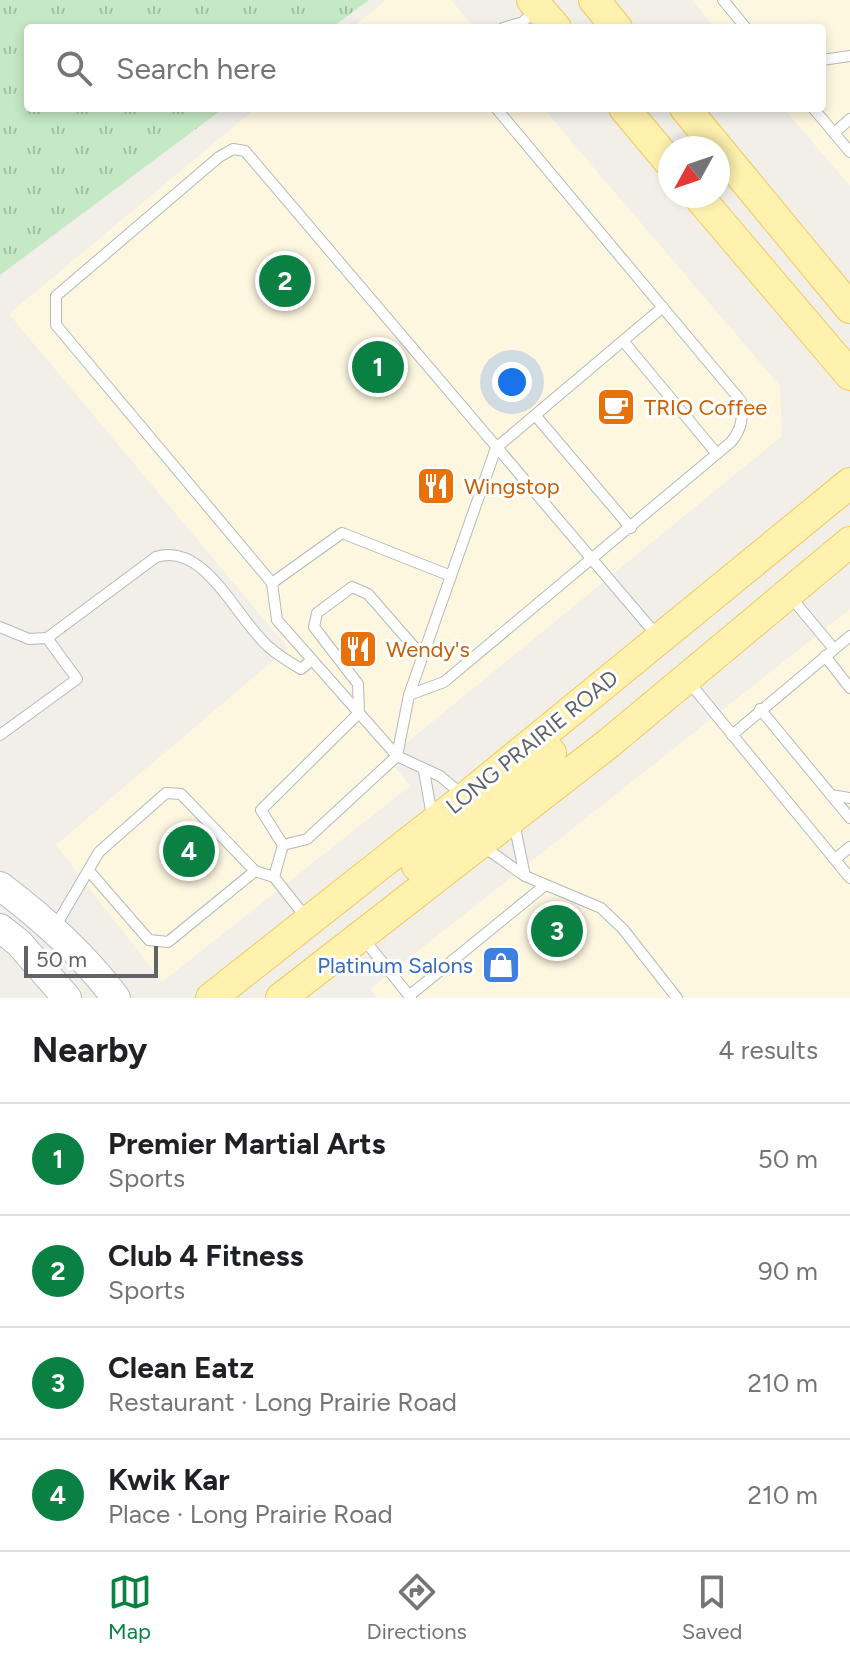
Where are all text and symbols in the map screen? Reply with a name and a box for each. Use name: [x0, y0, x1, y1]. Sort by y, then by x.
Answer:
search box: [24, 24, 826, 112]
icon: search: [52, 46, 96, 90]
text: Search here: [116, 50, 276, 87]
north arrow: [658, 136, 730, 208]
pin: 2: [259, 251, 311, 311]
pin: 1: [352, 337, 404, 397]
your location: [492, 362, 532, 402]
cafe icon: TRIO Coffee: [595, 386, 637, 428]
place label: TRIO Coffee: [644, 394, 767, 421]
restaurant icon: Wingstop: [415, 465, 457, 507]
place label: Wingstop: [464, 473, 560, 500]
restaurant icon: Wendy's: [337, 628, 379, 670]
place label: Wendy's: [386, 636, 470, 663]
street label: LONG PRAIRIE ROAD: [440, 664, 624, 820]
pin: 4: [163, 821, 215, 881]
pin: 3: [531, 901, 583, 961]
scale bar: [24, 942, 158, 978]
shop icon: Platinum Salons: [480, 944, 522, 986]
text: 50 m: [36, 946, 87, 973]
place label: Platinum Salons: [317, 952, 473, 979]
text: Nearby: [32, 1030, 147, 1071]
text: 4 results: [718, 1034, 818, 1066]
text: Premier Martial Arts: [108, 1125, 386, 1162]
text: 1: [53, 1143, 63, 1175]
text: 50 m: [758, 1143, 818, 1175]
text: Sports: [108, 1162, 185, 1194]
text: Club 4 Fitness: [108, 1237, 303, 1274]
text: 2: [50, 1255, 66, 1287]
text: 90 m: [758, 1255, 818, 1287]
text: Sports: [108, 1274, 185, 1306]
text: Clean Eatz: [108, 1349, 254, 1386]
text: 3: [51, 1367, 65, 1399]
text: 210 m: [748, 1367, 818, 1399]
text: Restaurant · Long Prairie Road: [108, 1386, 457, 1418]
text: Kwik Kar: [108, 1461, 230, 1498]
text: 4: [50, 1479, 66, 1511]
text: 210 m: [748, 1479, 818, 1511]
text: Place · Long Prairie Road: [108, 1498, 393, 1530]
tab: Map: [108, 1570, 152, 1645]
tab: Directions: [367, 1570, 467, 1645]
tab: Saved: [682, 1570, 742, 1645]

